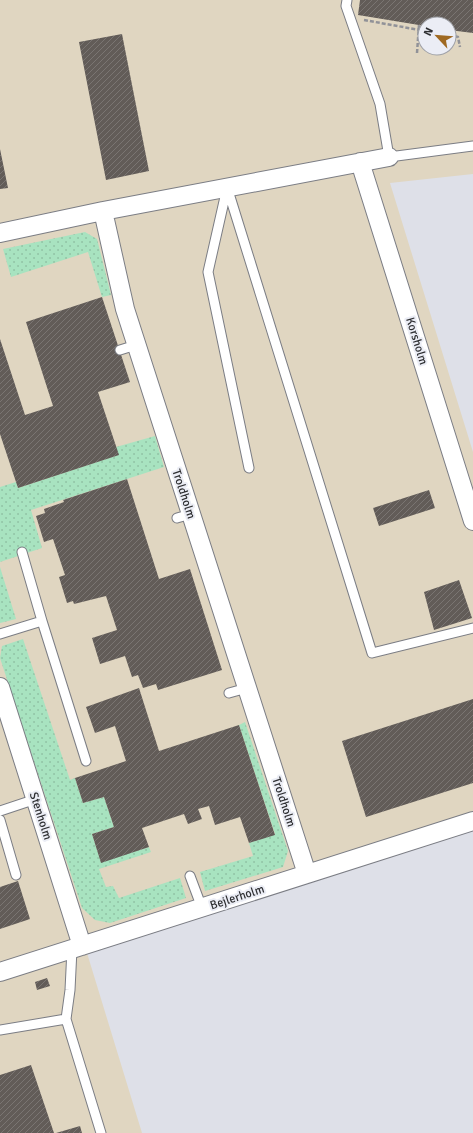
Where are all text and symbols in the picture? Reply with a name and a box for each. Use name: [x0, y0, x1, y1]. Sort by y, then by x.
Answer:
north arrow: [417, 16, 457, 56]
text: N: [421, 26, 436, 38]
street label: Korsholm: [402, 316, 431, 367]
street label: Troldholm: [168, 467, 199, 521]
street label: Troldholm: [268, 775, 299, 829]
street label: Stenholm: [26, 790, 55, 842]
street label: Bejlerholm: [208, 882, 266, 913]

